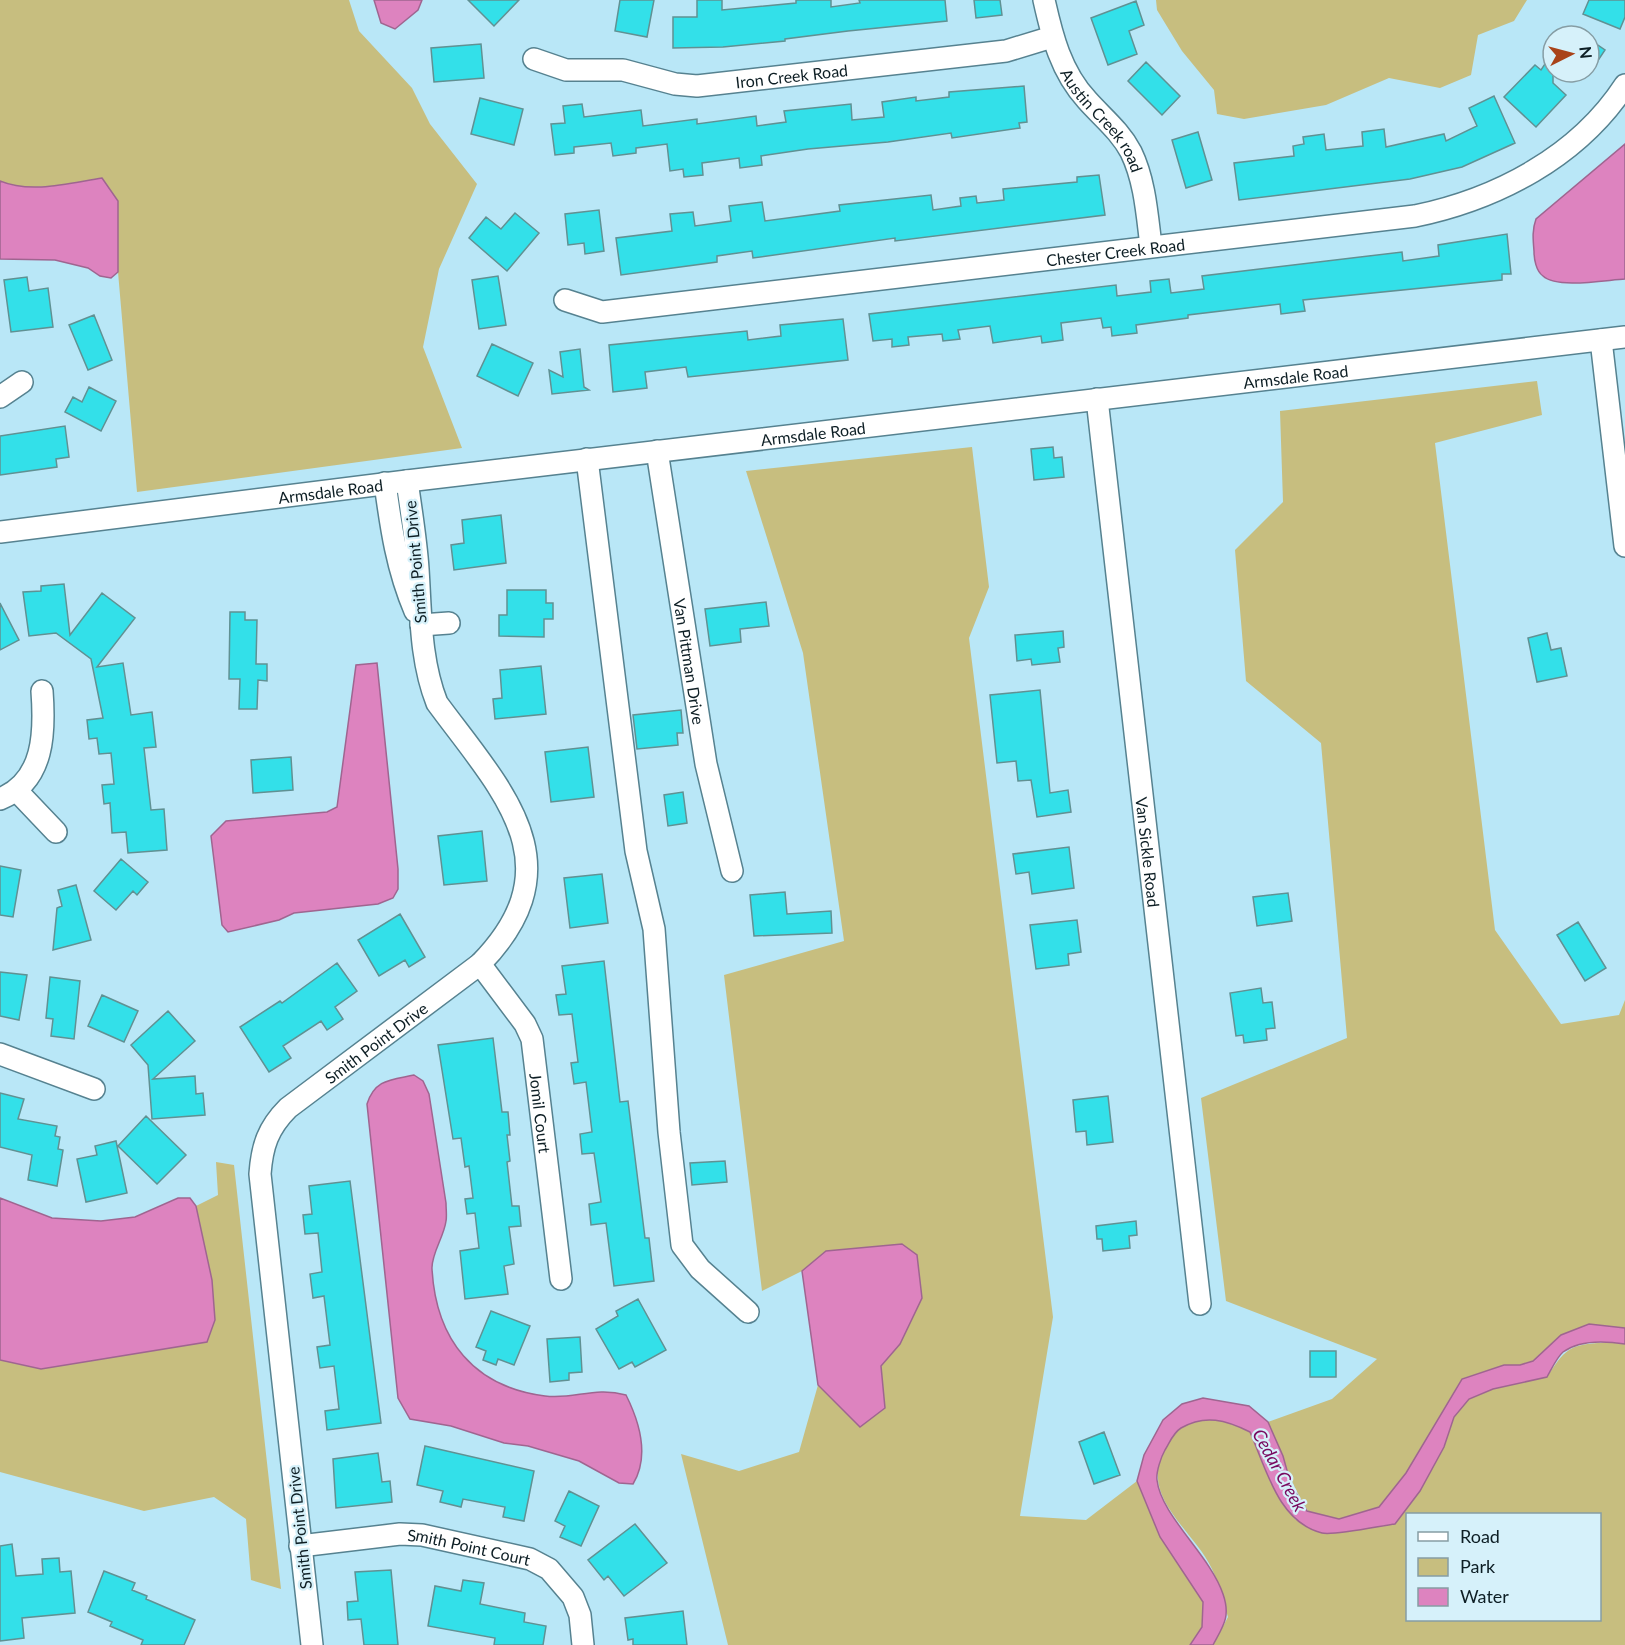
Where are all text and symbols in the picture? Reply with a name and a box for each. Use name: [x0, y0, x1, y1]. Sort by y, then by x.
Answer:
north arrow: [1541, 24, 1601, 84]
text: N: [1576, 45, 1597, 60]
street label: Iron Creek Road: [734, 59, 849, 91]
street label: Austin Creek road: [1058, 65, 1148, 174]
street label: Chester Creek Road: [1045, 234, 1186, 269]
street label: Armsdale Road: [1242, 360, 1349, 392]
street label: Armsdale Road: [759, 417, 867, 449]
street label: Armsdale Road: [277, 475, 384, 507]
street label: Smith Point Drive: [400, 500, 430, 624]
street label: Van Pittman Drive: [671, 597, 709, 726]
street label: Van Sickle Road: [1133, 796, 1164, 908]
street label: Smith Point Drive: [321, 998, 431, 1087]
street label: Jomil Court: [527, 1072, 555, 1154]
water label: Cedar Creek: [1248, 1425, 1312, 1516]
street label: Smith Point Drive: [283, 1466, 315, 1590]
legend: [1406, 1513, 1601, 1621]
street label: Smith Point Court: [407, 1524, 533, 1568]
text: Road: [1460, 1525, 1500, 1547]
text: Park: [1460, 1555, 1496, 1577]
text: Water: [1460, 1585, 1509, 1607]

